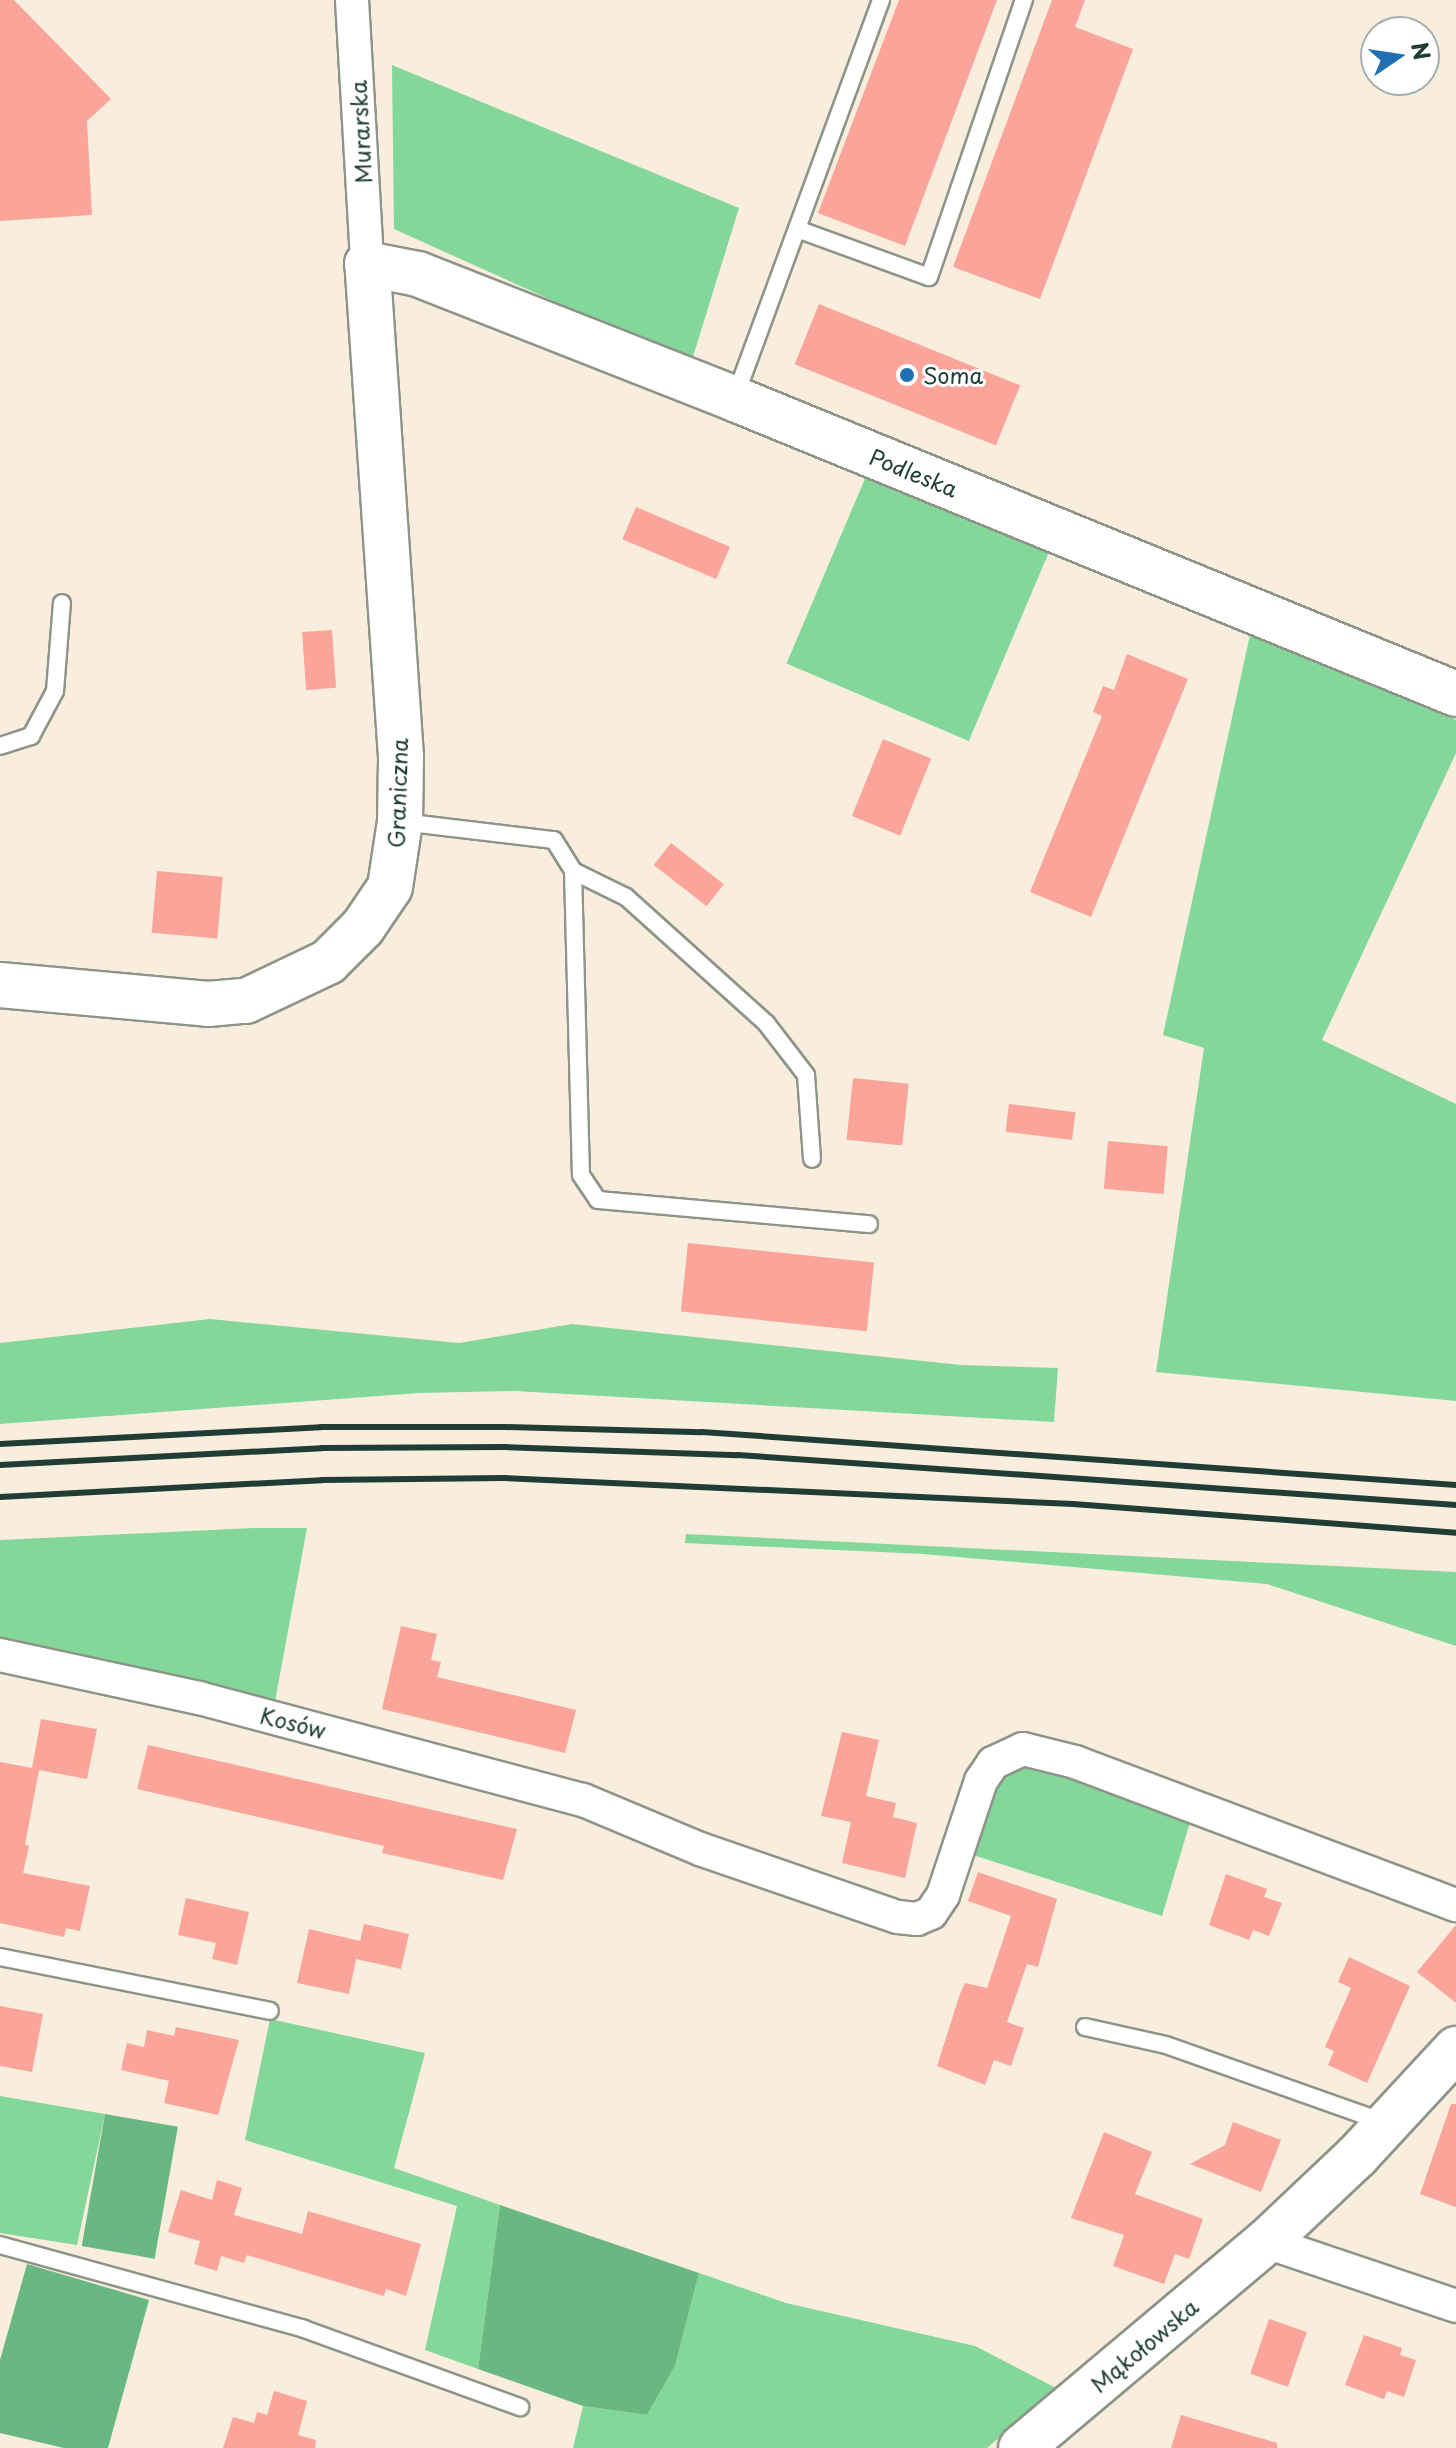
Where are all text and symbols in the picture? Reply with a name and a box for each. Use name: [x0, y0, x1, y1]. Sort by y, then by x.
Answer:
north arrow: [1360, 16, 1440, 96]
text: N: [1404, 39, 1440, 63]
street label: Murarska: [344, 80, 376, 184]
place label: Soma: [923, 362, 983, 388]
marker: Soma: [898, 366, 916, 384]
street label: Podleska: [866, 442, 962, 502]
street label: Graniczna: [382, 738, 412, 848]
street label: Kosów: [257, 1701, 329, 1743]
street label: Mąkołowska: [1085, 2293, 1203, 2397]

